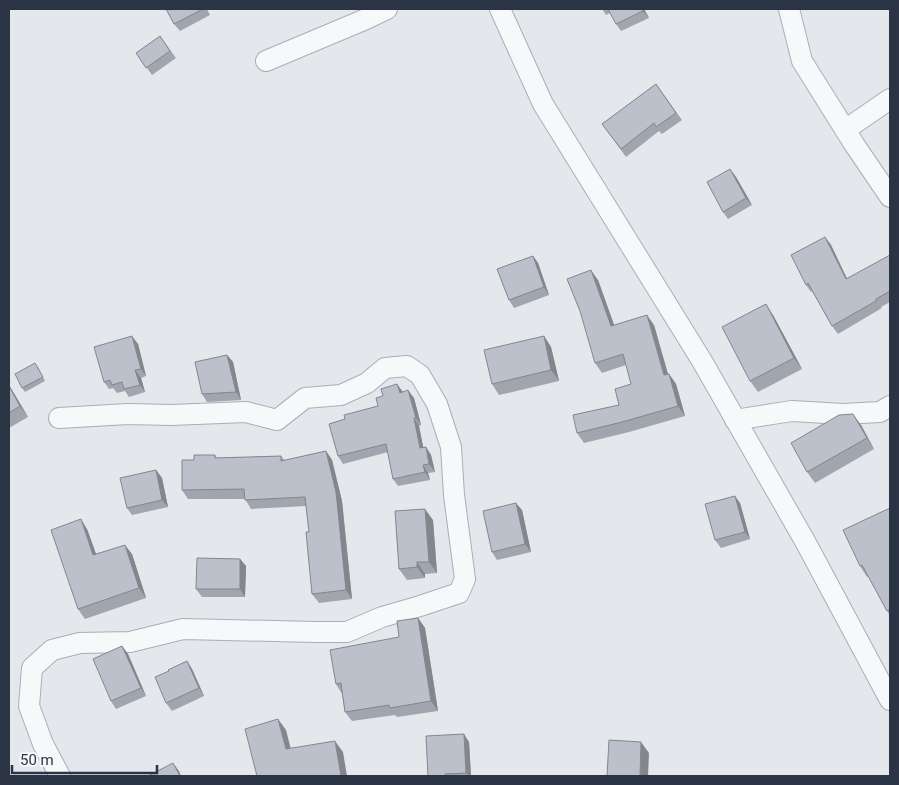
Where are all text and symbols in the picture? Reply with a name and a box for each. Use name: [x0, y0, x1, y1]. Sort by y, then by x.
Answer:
scale bar: [12, 742, 158, 774]
text: 50 m: [20, 751, 54, 769]

